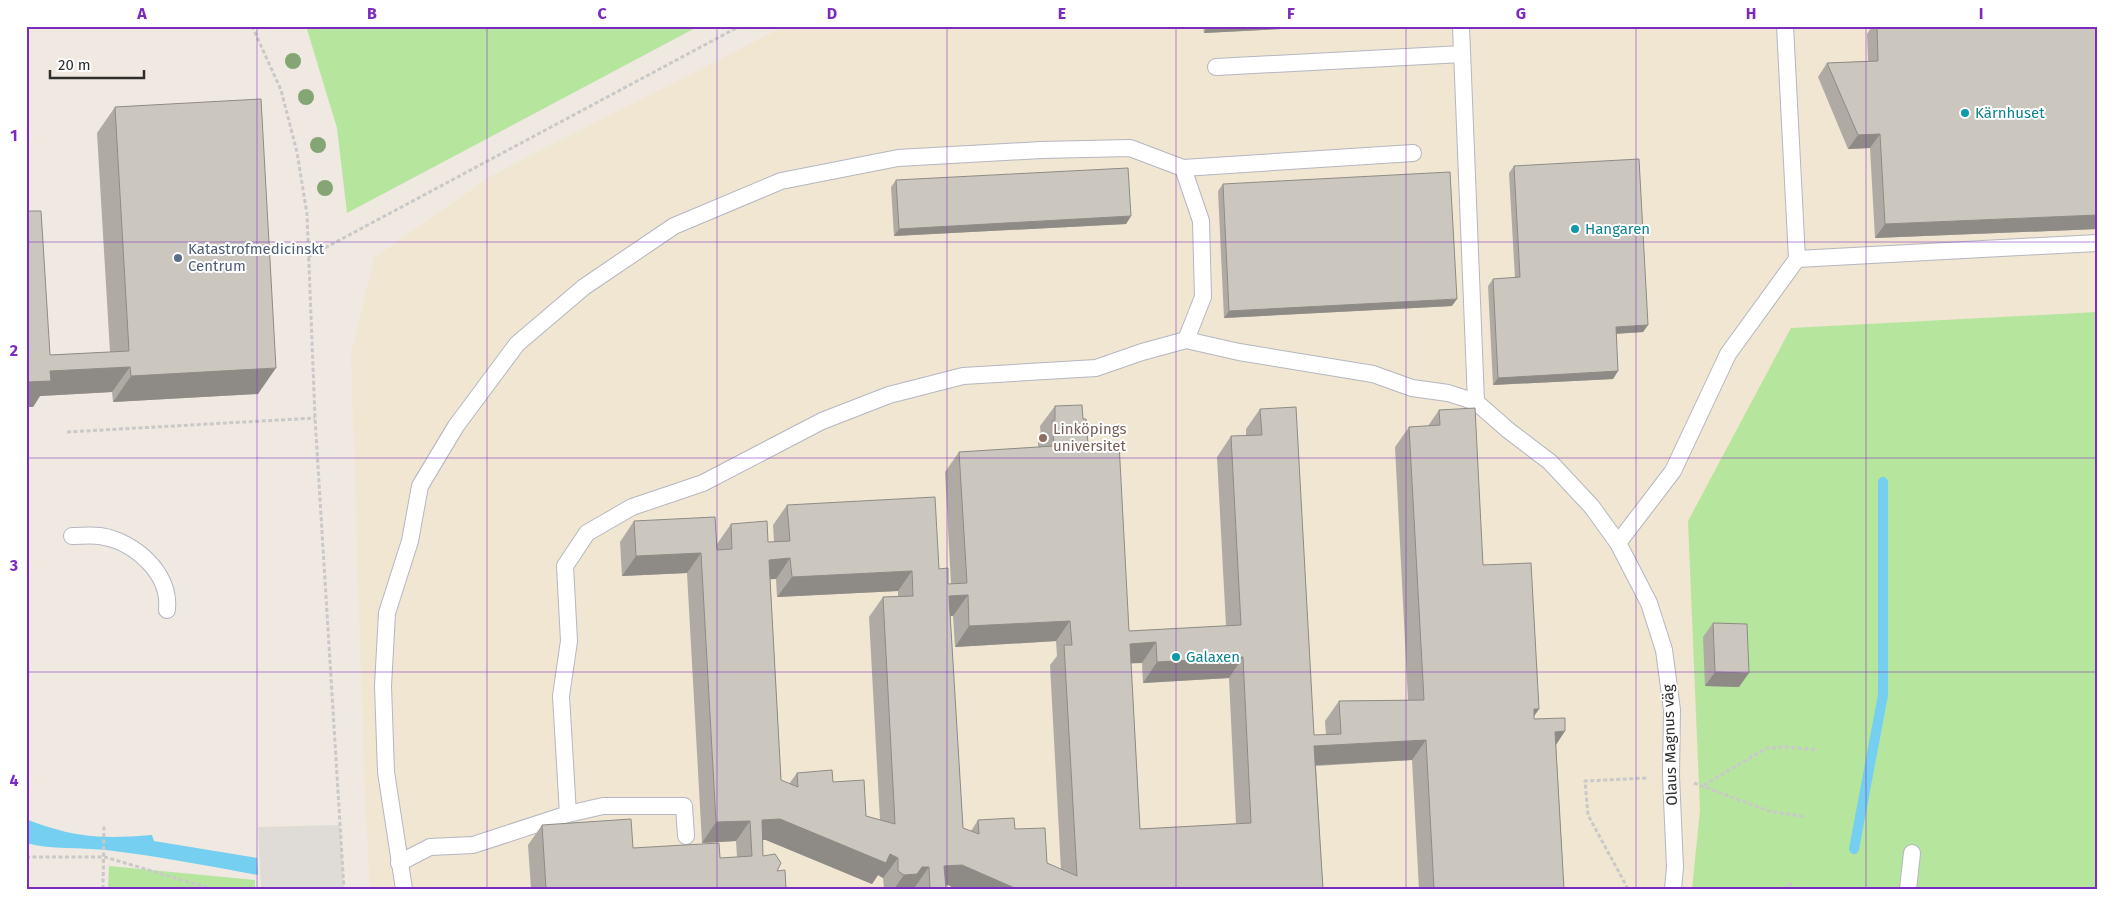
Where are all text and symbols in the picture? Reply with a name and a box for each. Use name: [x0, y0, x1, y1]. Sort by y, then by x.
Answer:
text: A: [136, 4, 147, 23]
text: B: [367, 4, 377, 23]
text: C: [597, 4, 607, 23]
text: D: [827, 4, 837, 23]
text: E: [1058, 4, 1066, 23]
text: F: [1287, 4, 1295, 23]
text: G: [1516, 4, 1526, 23]
text: H: [1746, 4, 1756, 23]
text: I: [1979, 4, 1983, 23]
scale bar: [50, 48, 144, 80]
text: 20 m: [58, 56, 91, 74]
place label: Kärnhuset: [1975, 104, 2045, 122]
marker: Kärnhuset: [1959, 107, 1971, 119]
text: 1: [10, 126, 18, 145]
place label: Hangaren: [1585, 220, 1650, 238]
marker: Hangaren: [1569, 223, 1581, 235]
place label: Katastrofmedicinskt Centrum: [188, 240, 325, 275]
marker: Katastrofmedicinskt Centrum: [172, 252, 184, 264]
text: 2: [10, 341, 18, 360]
place label: Linköpings universitet: [1053, 420, 1126, 455]
marker: Linköpings universitet: [1037, 432, 1049, 444]
text: 3: [9, 556, 18, 575]
place label: Galaxen: [1186, 648, 1240, 666]
marker: Galaxen: [1170, 651, 1182, 663]
street label: Olaus Magnus väg: [1659, 684, 1681, 806]
text: 4: [9, 771, 19, 790]

